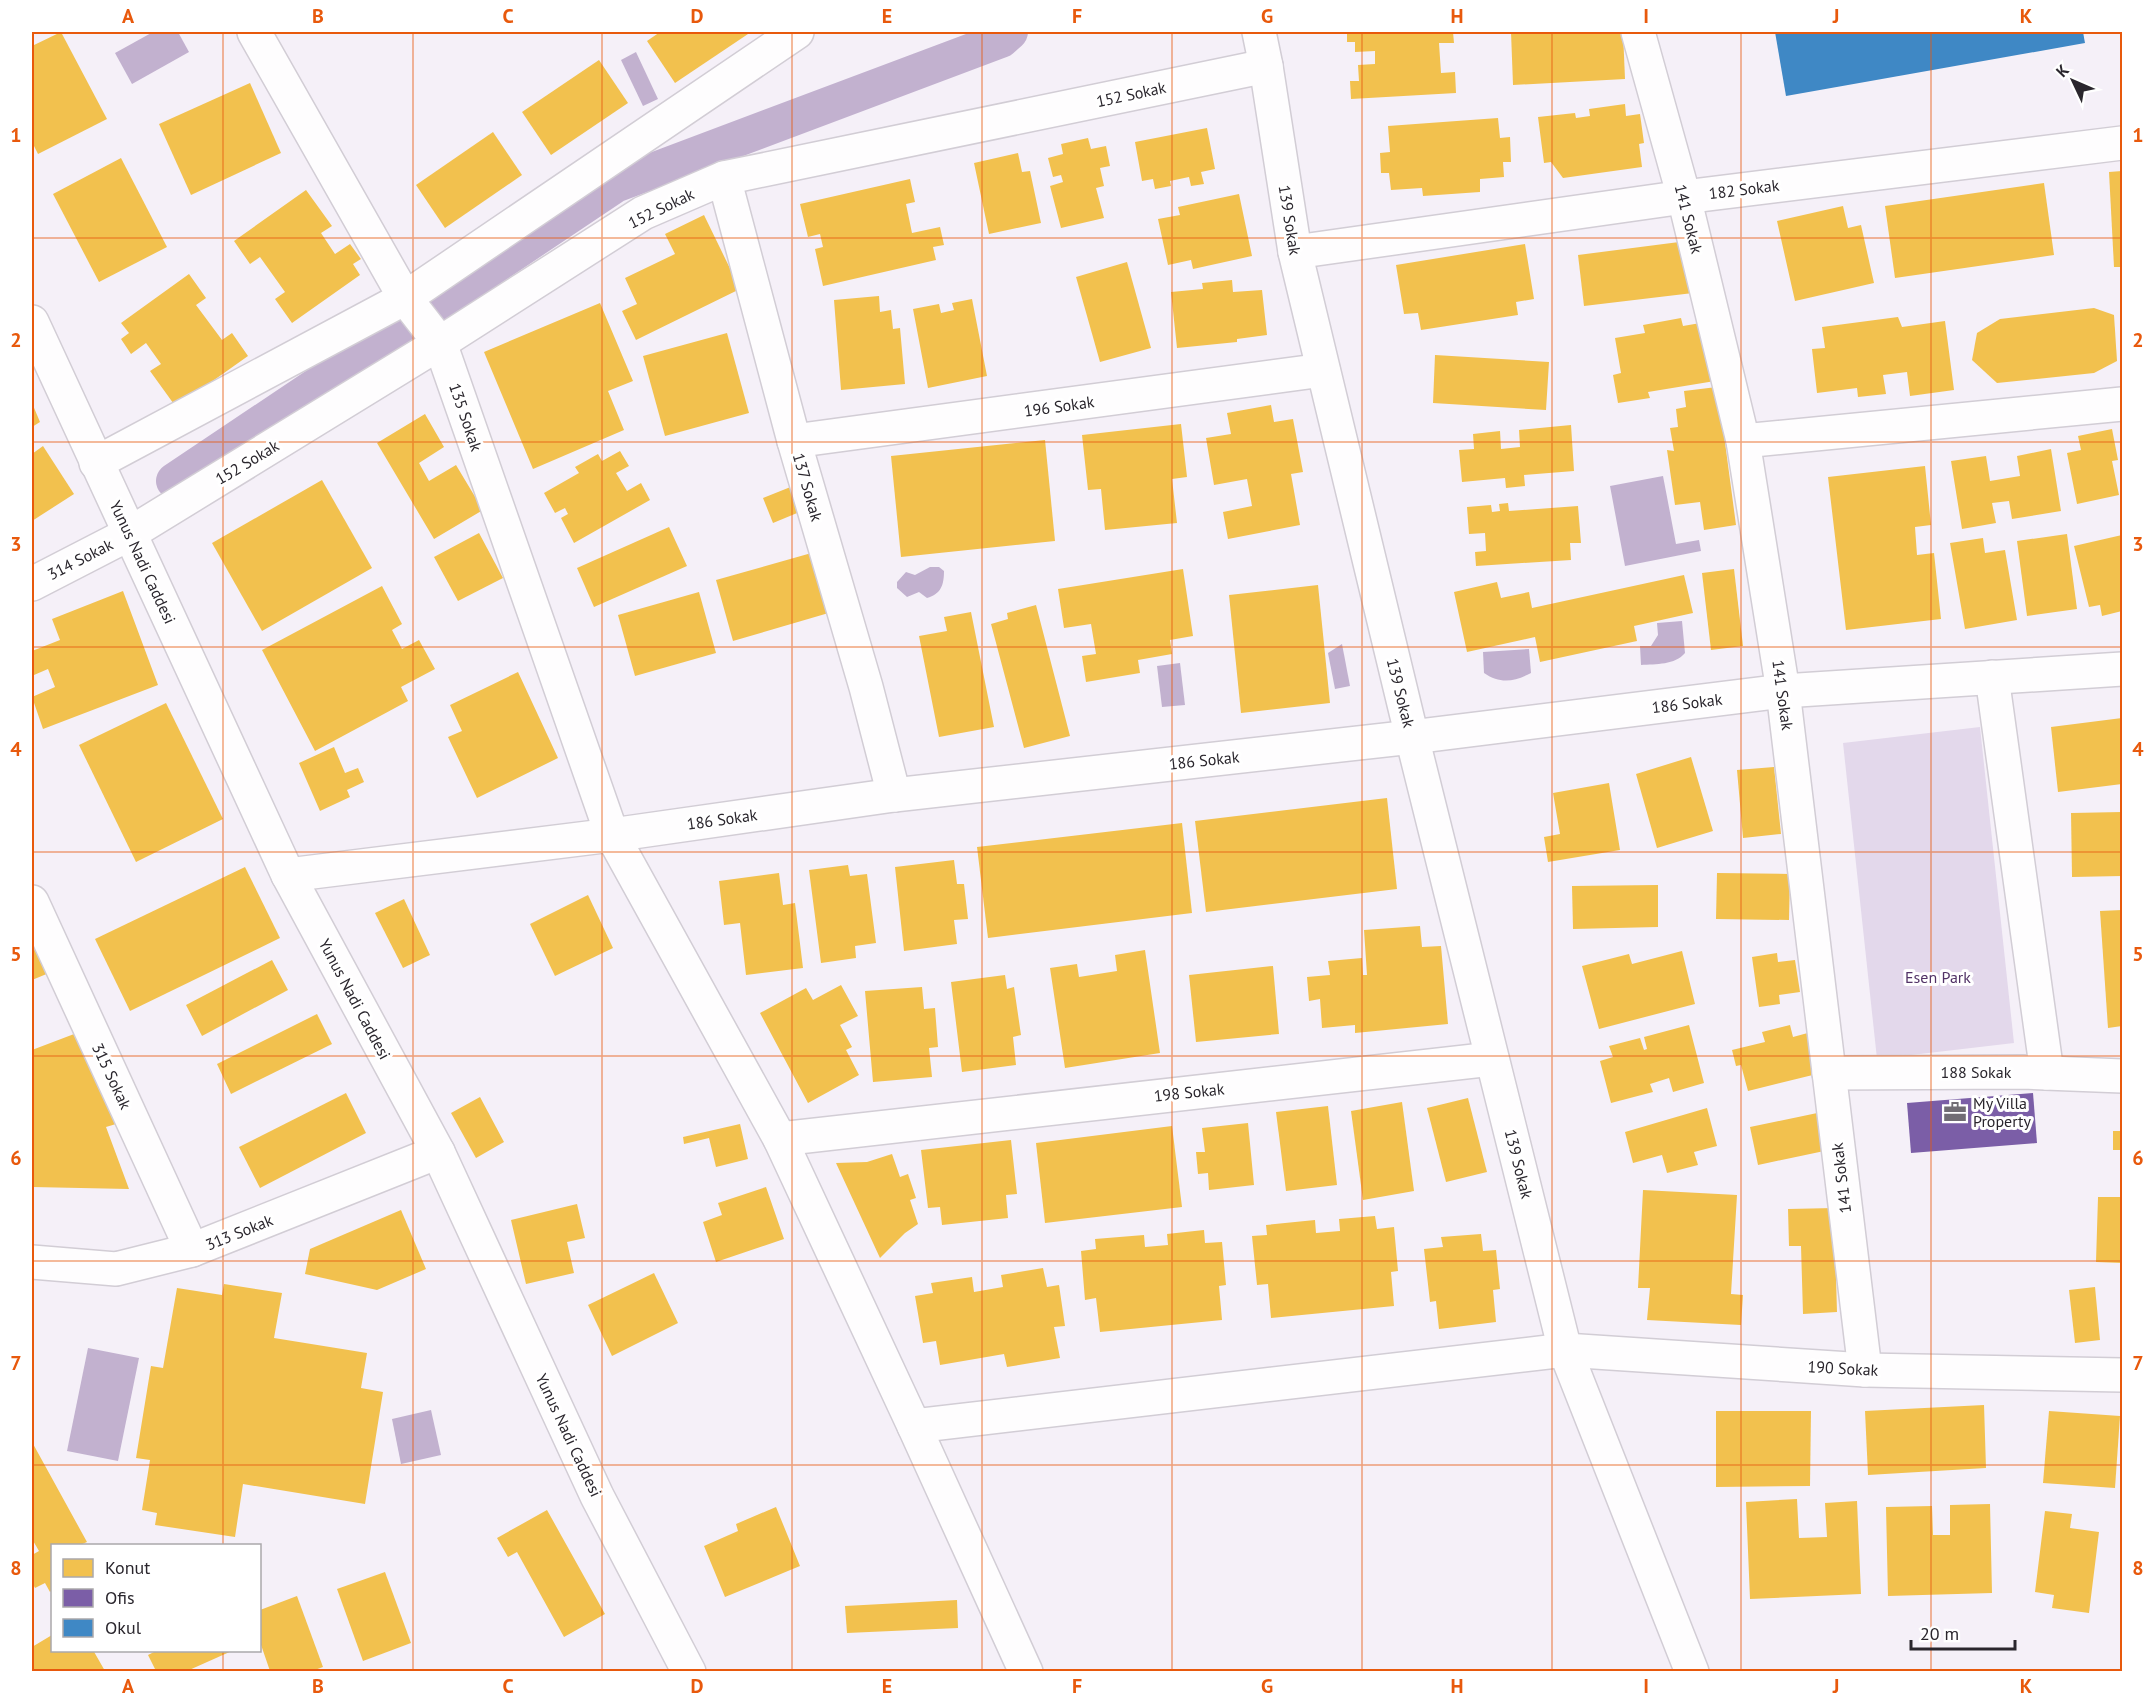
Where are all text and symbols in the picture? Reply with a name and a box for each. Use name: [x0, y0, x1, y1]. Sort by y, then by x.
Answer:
text: A: [122, 3, 135, 29]
text: B: [312, 3, 324, 29]
text: C: [502, 3, 514, 29]
text: D: [691, 3, 704, 29]
text: E: [882, 3, 892, 29]
text: F: [1072, 3, 1082, 29]
text: G: [1261, 3, 1273, 29]
text: H: [1450, 3, 1464, 29]
text: I: [1643, 3, 1649, 29]
text: J: [1832, 3, 1839, 29]
text: K: [2020, 3, 2033, 29]
north arrow: [2043, 51, 2103, 111]
text: K: [2052, 60, 2073, 81]
street label: 152 Sokak: [1094, 77, 1168, 111]
text: 1: [10, 122, 22, 148]
text: 1: [2132, 122, 2144, 148]
street label: 182 Sokak: [1708, 175, 1781, 203]
street label: 141 Sokak: [1671, 182, 1707, 256]
street label: 152 Sokak: [625, 183, 697, 233]
street label: 139 Sokak: [1275, 183, 1305, 257]
text: 2: [10, 327, 22, 353]
text: 2: [2132, 327, 2144, 353]
street label: 135 Sokak: [445, 380, 487, 454]
street label: 196 Sokak: [1023, 391, 1096, 421]
street label: 152 Sokak: [212, 435, 283, 489]
street label: 137 Sokak: [789, 451, 827, 524]
street label: Yunus Nadi Caddesi: [106, 497, 180, 627]
text: 3: [10, 531, 22, 557]
text: 3: [2132, 531, 2144, 557]
street label: 314 Sokak: [44, 534, 116, 584]
street label: 139 Sokak: [1383, 656, 1419, 730]
street label: 141 Sokak: [1768, 659, 1798, 732]
street label: 186 Sokak: [1651, 689, 1724, 717]
text: 4: [10, 736, 22, 762]
text: 4: [2132, 736, 2144, 762]
street label: 186 Sokak: [1168, 746, 1241, 774]
street label: 186 Sokak: [686, 804, 759, 834]
street label: Yunus Nadi Caddesi: [315, 935, 395, 1063]
text: 5: [10, 941, 22, 967]
text: 5: [2132, 941, 2144, 967]
park label: Esen Park: [1905, 967, 1971, 987]
street label: 315 Sokak: [88, 1040, 136, 1113]
street label: 188 Sokak: [1941, 1062, 2012, 1082]
street label: 198 Sokak: [1153, 1078, 1226, 1106]
place label: My Villa Property: [1973, 1093, 2032, 1131]
office icon: My Villa Property: [1942, 1099, 1968, 1125]
street label: 139 Sokak: [1501, 1127, 1537, 1201]
street label: 141 Sokak: [1827, 1141, 1855, 1214]
text: 6: [10, 1145, 22, 1171]
text: 6: [2132, 1145, 2144, 1171]
street label: 313 Sokak: [202, 1209, 276, 1255]
text: 7: [10, 1350, 22, 1376]
text: 7: [2132, 1350, 2144, 1376]
street label: 190 Sokak: [1807, 1356, 1879, 1380]
street label: Yunus Nadi Caddesi: [532, 1370, 606, 1500]
legend: [51, 1544, 261, 1652]
text: 8: [10, 1555, 22, 1581]
text: 8: [2132, 1555, 2144, 1581]
text: Konut: [105, 1556, 150, 1579]
text: Ofis: [105, 1586, 135, 1609]
scale bar: [1911, 1613, 2014, 1651]
text: Okul: [105, 1616, 142, 1639]
text: 20 m: [1920, 1622, 1959, 1645]
text: A: [122, 1673, 135, 1699]
text: B: [312, 1673, 324, 1699]
text: C: [502, 1673, 514, 1699]
text: D: [691, 1673, 704, 1699]
text: E: [882, 1673, 892, 1699]
text: F: [1072, 1673, 1082, 1699]
text: G: [1261, 1673, 1273, 1699]
text: H: [1450, 1673, 1464, 1699]
text: I: [1643, 1673, 1649, 1699]
text: J: [1832, 1673, 1839, 1699]
text: K: [2020, 1673, 2033, 1699]

